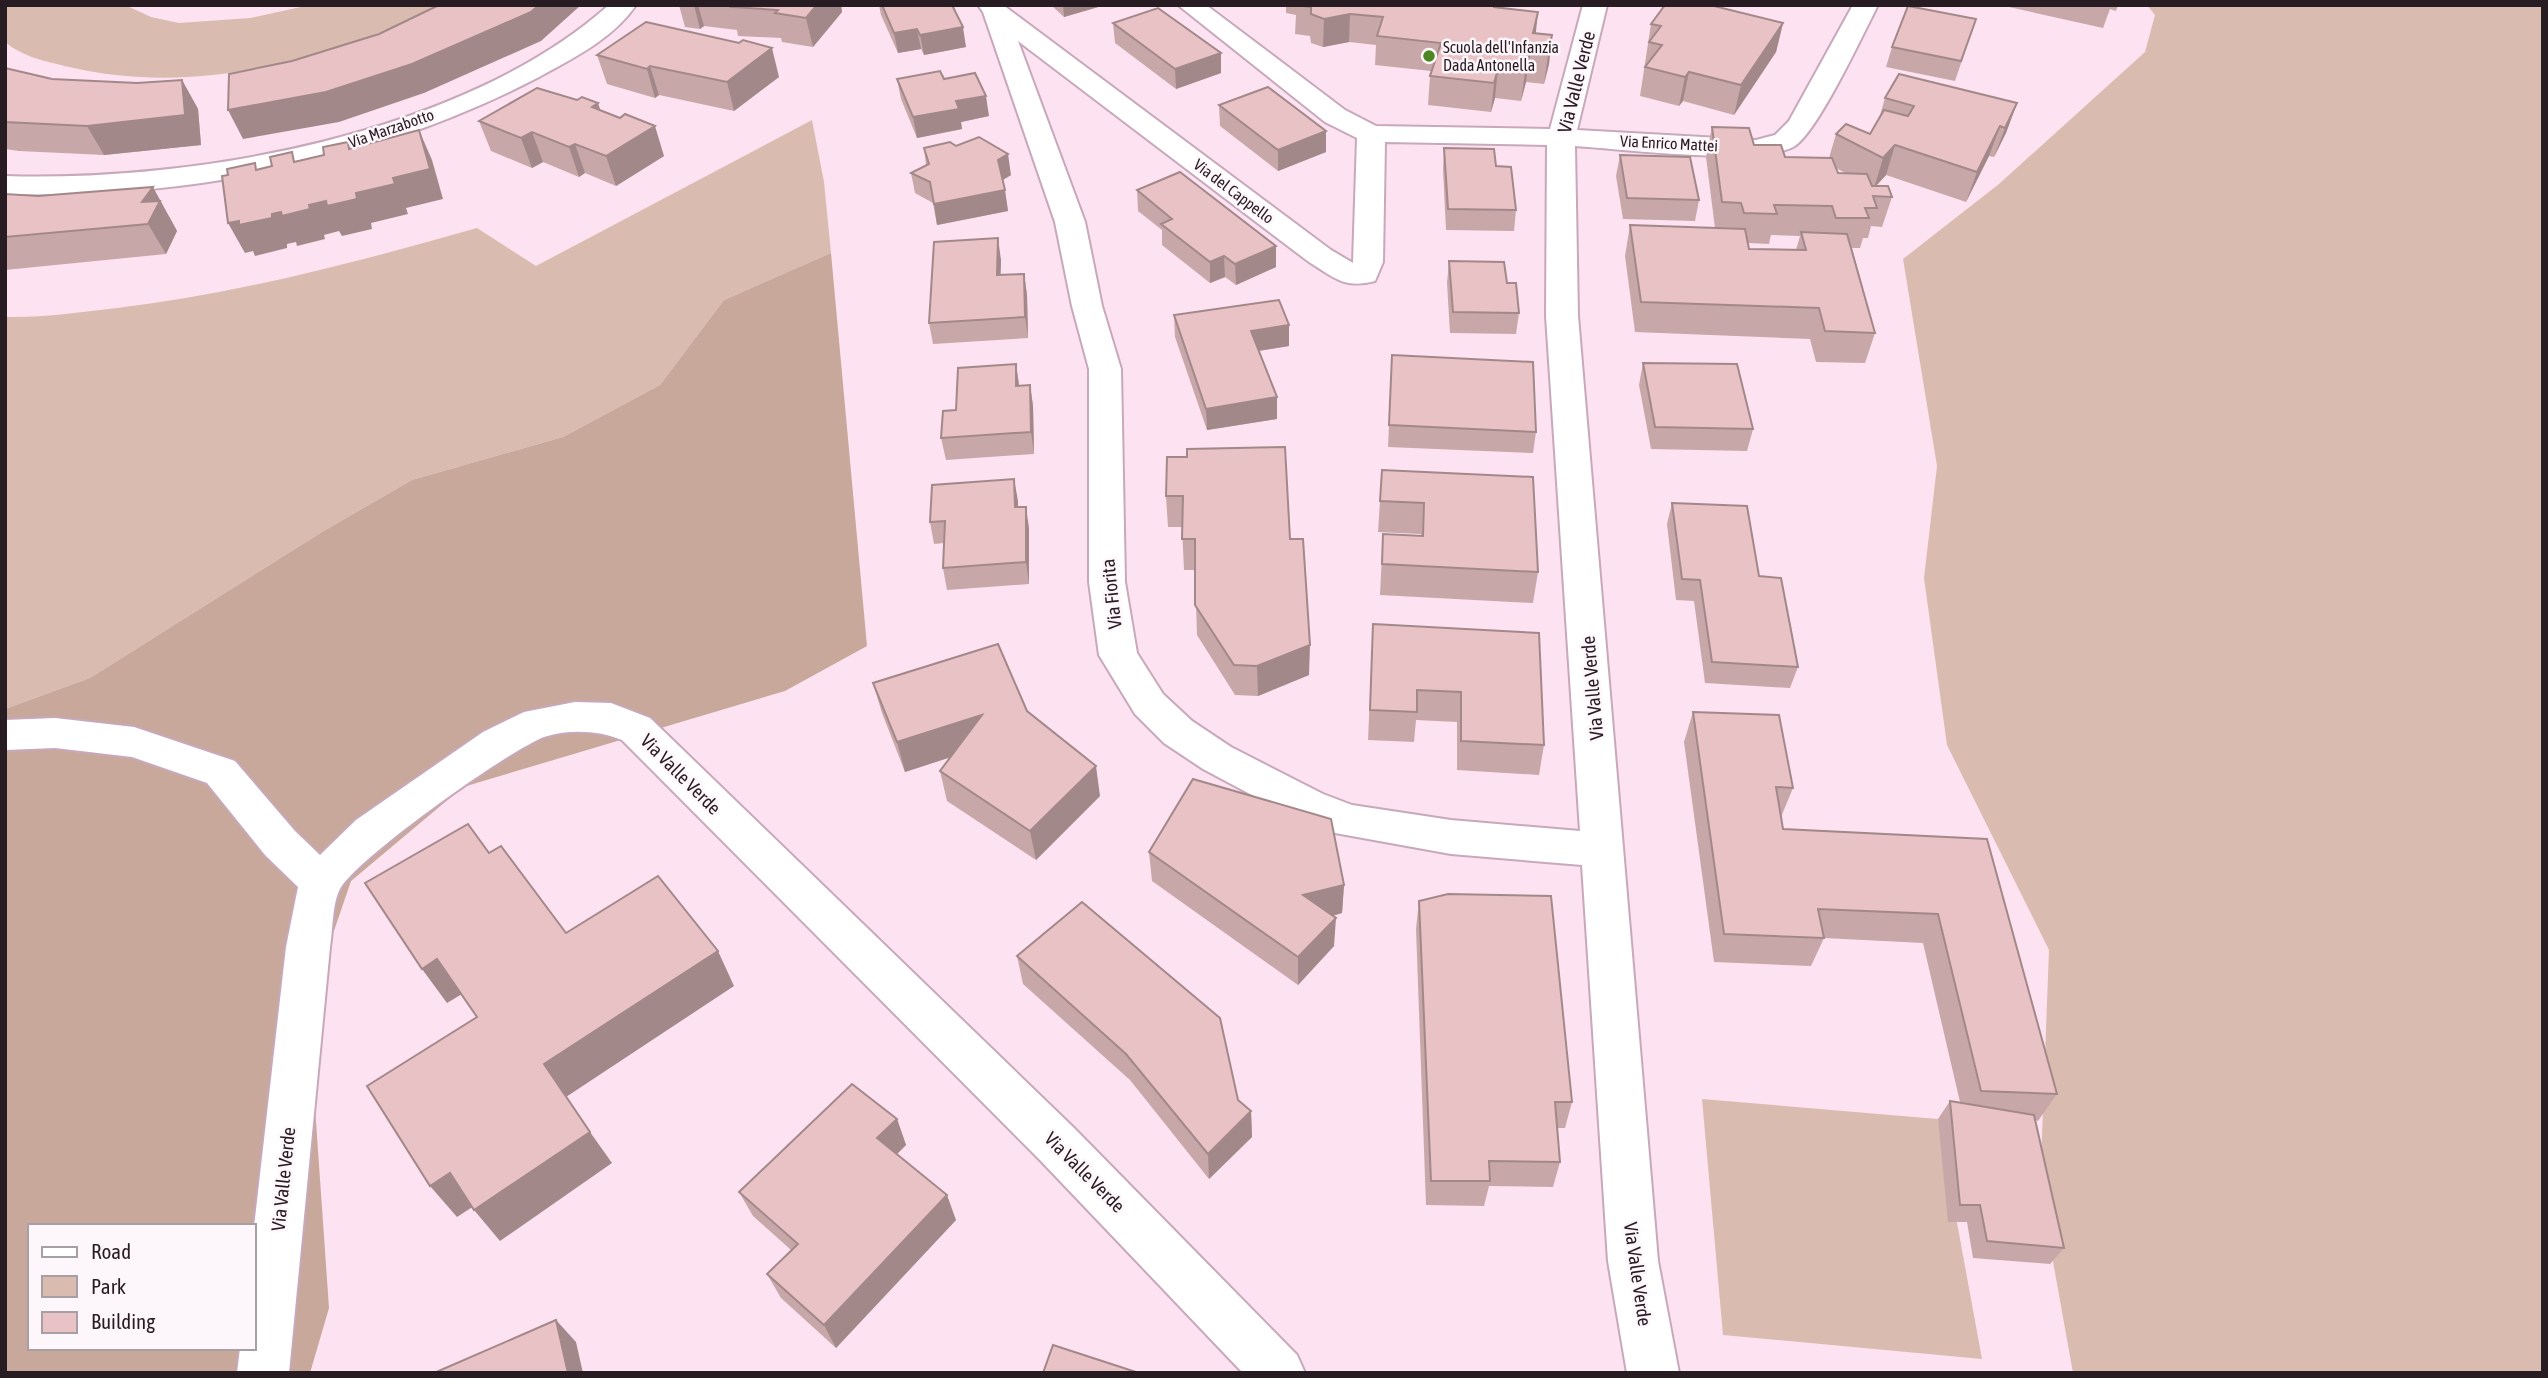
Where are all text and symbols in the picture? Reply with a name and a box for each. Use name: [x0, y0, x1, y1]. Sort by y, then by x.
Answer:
street label: Via Valle Verde: [1553, 29, 1599, 135]
place label: Scuola dell'Infanzia Dada Antonella: [1443, 38, 1559, 74]
marker: Scuola dell'Infanzia Dada Antonella: [1421, 48, 1437, 64]
street label: Via Marzabotto: [346, 105, 436, 151]
street label: Via Enrico Mattei: [1620, 131, 1718, 155]
street label: Via del Cappello: [1190, 155, 1277, 228]
street label: Via Fiorita: [1096, 558, 1126, 630]
street label: Via Valle Verde: [1576, 635, 1608, 741]
street label: Via Valle Verde: [636, 729, 726, 819]
street label: Via Valle Verde: [267, 1126, 299, 1232]
street label: Via Valle Verde: [1040, 1127, 1130, 1217]
street label: Via Valle Verde: [1620, 1221, 1656, 1327]
legend: [28, 1224, 256, 1350]
text: Road: [91, 1239, 131, 1263]
text: Park: [91, 1274, 126, 1298]
text: Building: [91, 1309, 155, 1333]

